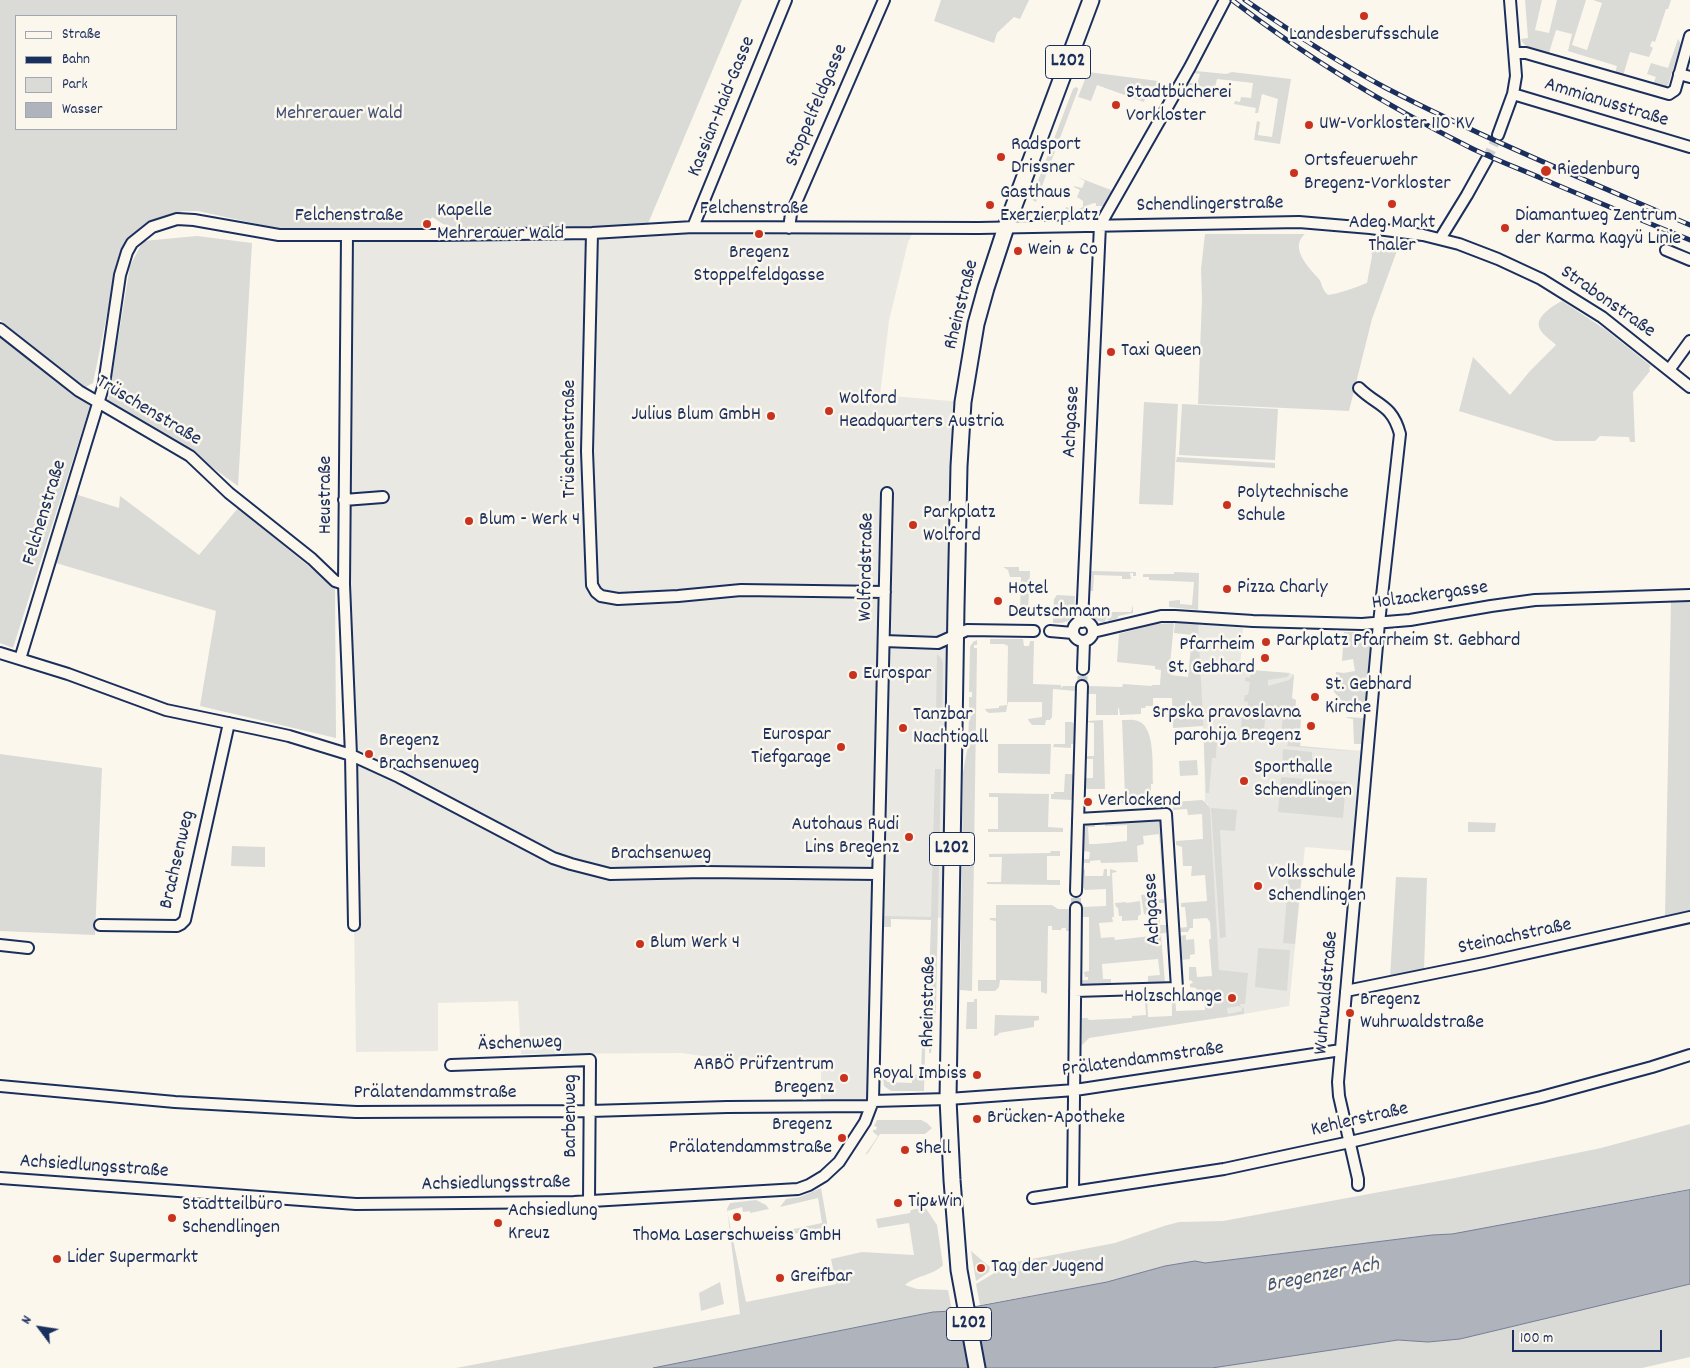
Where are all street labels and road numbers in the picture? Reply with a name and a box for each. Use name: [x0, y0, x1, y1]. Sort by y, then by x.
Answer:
street label: Kassian-Haid-Gasse: [684, 33, 762, 181]
street label: Stoppelfeldgasse: [781, 41, 855, 171]
road number: L202: [1046, 46, 1090, 78]
street label: Ammianusstraße: [1541, 74, 1671, 134]
street label: Schendlingerstraße: [1136, 193, 1284, 219]
street label: Felchenstraße: [700, 198, 808, 222]
street label: Felchenstraße: [295, 205, 403, 229]
street label: Rheinstraße: [940, 258, 986, 352]
street label: Strabonstraße: [1555, 261, 1659, 345]
street label: Trüschenstraße: [91, 371, 205, 453]
street label: Trüschenstraße: [559, 380, 583, 498]
street label: Achgasse: [1059, 385, 1087, 459]
street label: Heustraße: [315, 456, 339, 534]
street label: Felchenstraße: [19, 458, 73, 568]
street label: Wolfordstraße: [855, 512, 881, 622]
street label: Holzackergasse: [1370, 577, 1490, 617]
street label: Brachsenweg: [156, 808, 202, 912]
road number: L202: [930, 832, 974, 866]
street label: Brachsenweg: [611, 843, 711, 867]
street label: Achgasse: [1140, 872, 1168, 946]
street label: Steinachstraße: [1456, 914, 1574, 962]
street label: Wuhrwaldstraße: [1311, 930, 1345, 1056]
street label: Rheinstraße: [917, 956, 943, 1048]
street label: Äschenweg: [477, 1032, 563, 1058]
street label: Prälatendammstraße: [1061, 1038, 1225, 1084]
street label: Barbenweg: [560, 1074, 584, 1158]
street label: Prälatendammstraße: [353, 1082, 517, 1106]
street label: Kehlerstraße: [1309, 1098, 1411, 1144]
street label: Achsiedlungsstraße: [19, 1151, 169, 1185]
street label: Achsiedlungsstraße: [421, 1172, 571, 1198]
road number: L202: [946, 1308, 992, 1340]

